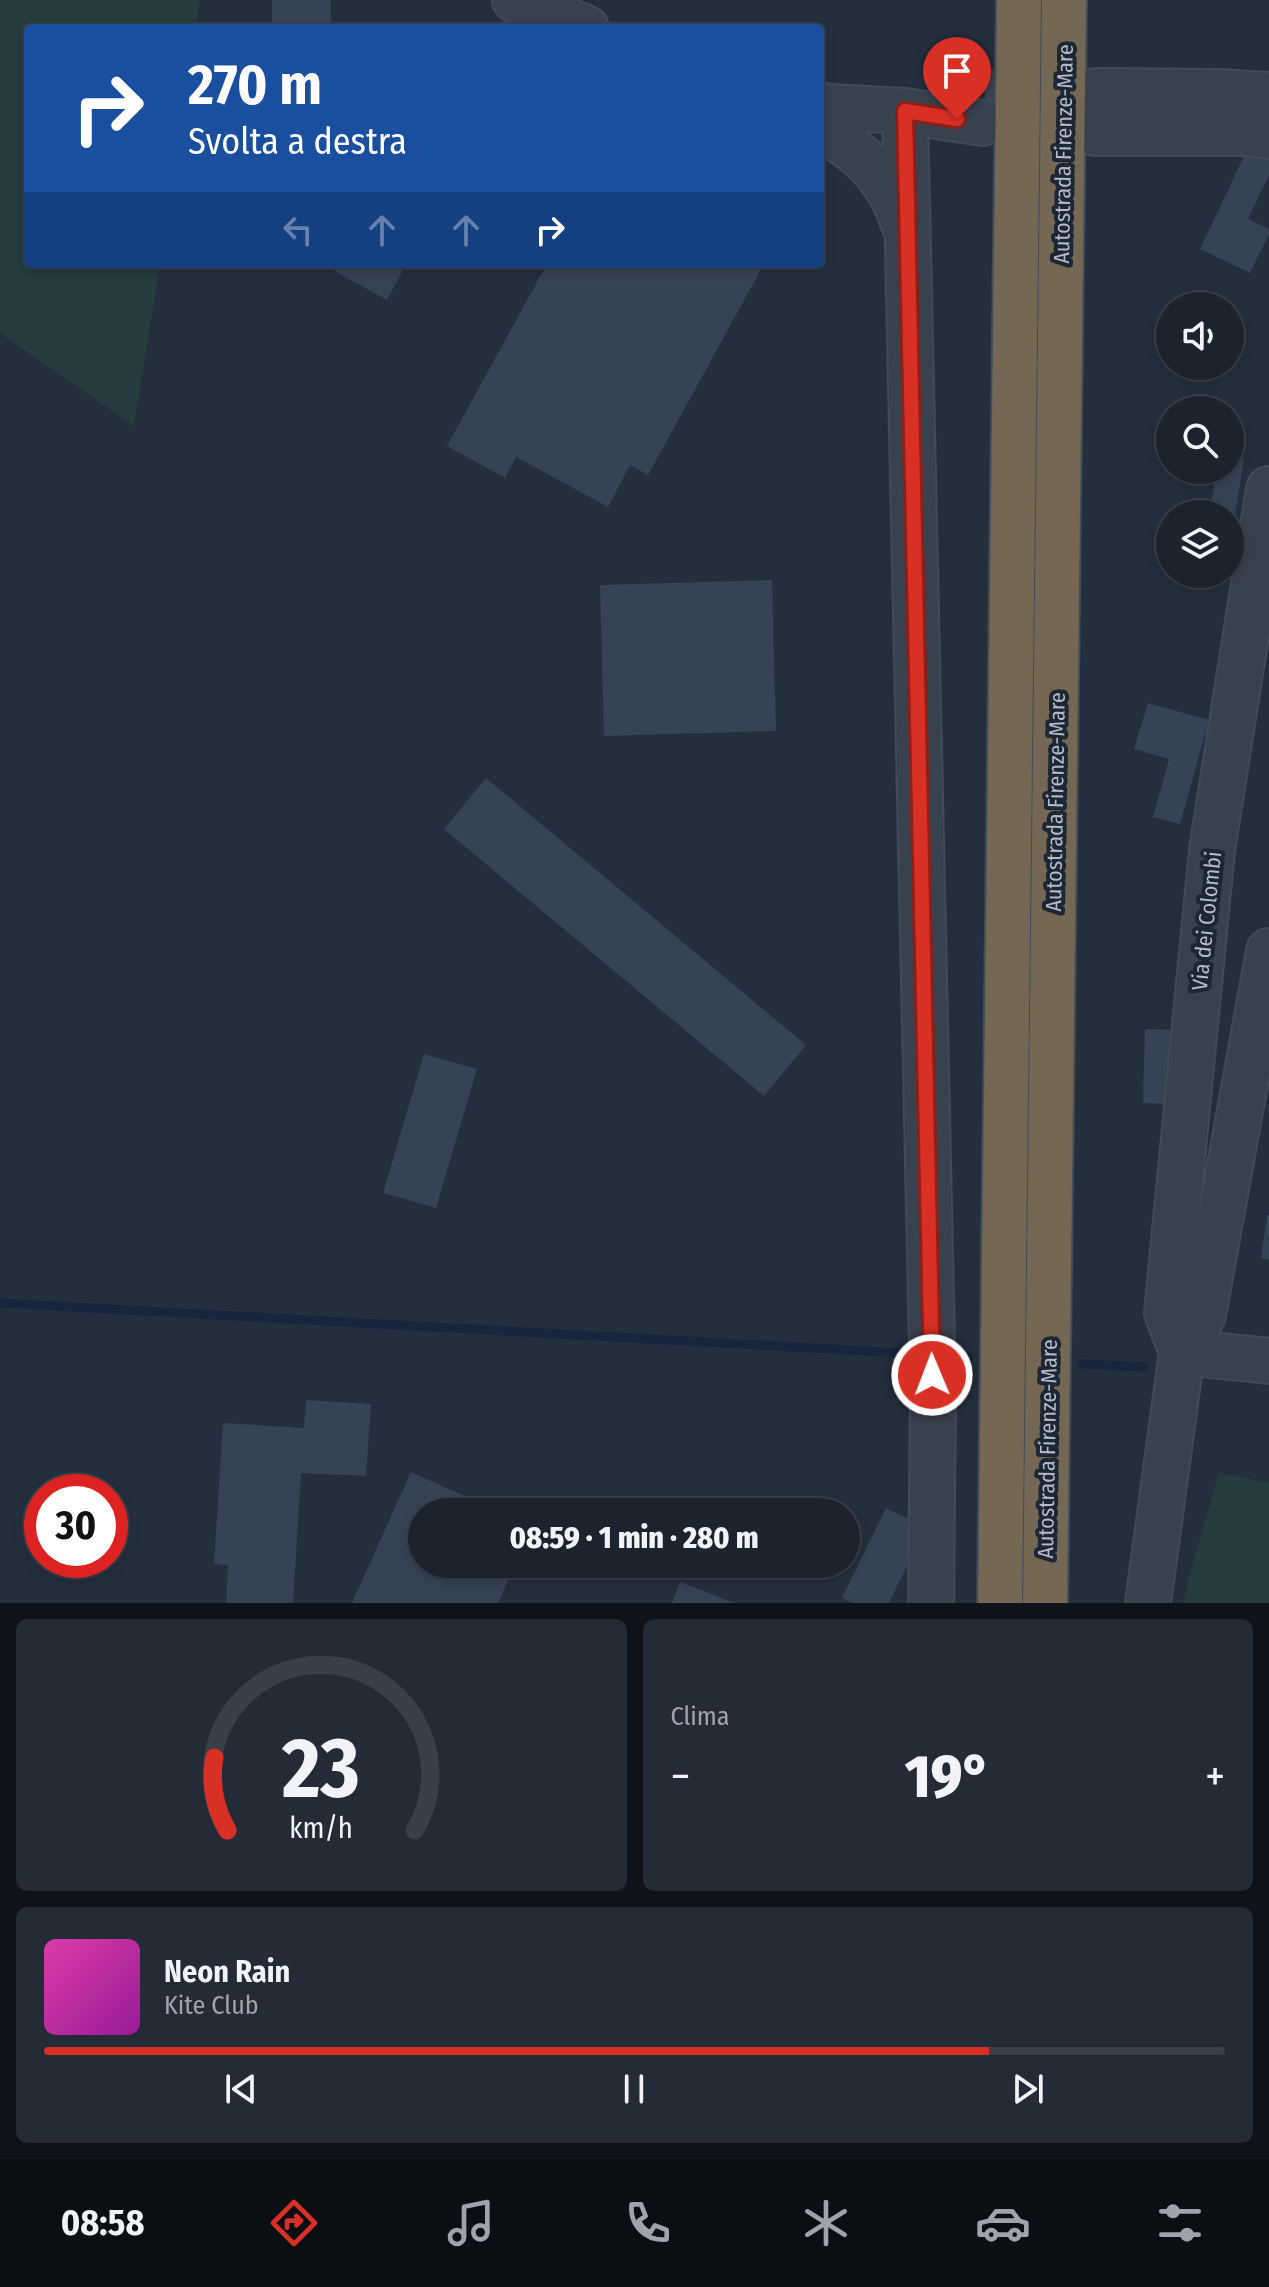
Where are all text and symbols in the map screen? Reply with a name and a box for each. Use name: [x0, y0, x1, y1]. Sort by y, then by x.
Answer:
pin: [923, 37, 991, 119]
street label: Autostrada Firenze-Mare: [1048, 44, 1079, 264]
icon: arrive: [935, 49, 979, 93]
text: 270 m: [188, 52, 322, 119]
icon: right: [56, 56, 160, 160]
text: Svolta a destra: [188, 120, 407, 164]
icon: left: [276, 208, 320, 252]
icon: ahead: [360, 208, 404, 252]
icon: ahead: [444, 208, 488, 252]
icon: right: [528, 208, 572, 252]
map controls: [1156, 292, 1244, 588]
button: sound: [1156, 292, 1244, 380]
button: search: [1156, 396, 1244, 484]
button: layers: [1156, 500, 1244, 588]
street label: Autostrada Firenze-Mare: [1040, 692, 1071, 912]
street label: Via dei Colombi: [1186, 850, 1227, 992]
position arrow: [890, 1333, 974, 1417]
street label: Autostrada Firenze-Mare: [1032, 1339, 1063, 1559]
speed limit sign: 30: [24, 1474, 128, 1578]
text: 08:59 · 1 min · 280 m: [509, 1520, 759, 1556]
text: Clima: [671, 1701, 730, 1732]
text: 23: [281, 1719, 360, 1819]
text: 19°: [905, 1741, 991, 1813]
text: −: [671, 1750, 690, 1803]
text: +: [1205, 1750, 1225, 1803]
text: km/h: [289, 1811, 353, 1846]
text: Neon Rain: [164, 1954, 290, 1990]
text: Kite Club: [164, 1990, 259, 2021]
icon: previous: [219, 2067, 263, 2111]
icon: pause: [612, 2067, 656, 2111]
icon: next: [1006, 2067, 1050, 2111]
icon: directions: [266, 2195, 322, 2251]
icon: music: [443, 2195, 499, 2251]
icon: phone: [620, 2195, 676, 2251]
icon: climate: [798, 2195, 854, 2251]
icon: car: [975, 2195, 1031, 2251]
icon: filters: [1152, 2195, 1208, 2251]
text: 08:58: [61, 2201, 145, 2245]

